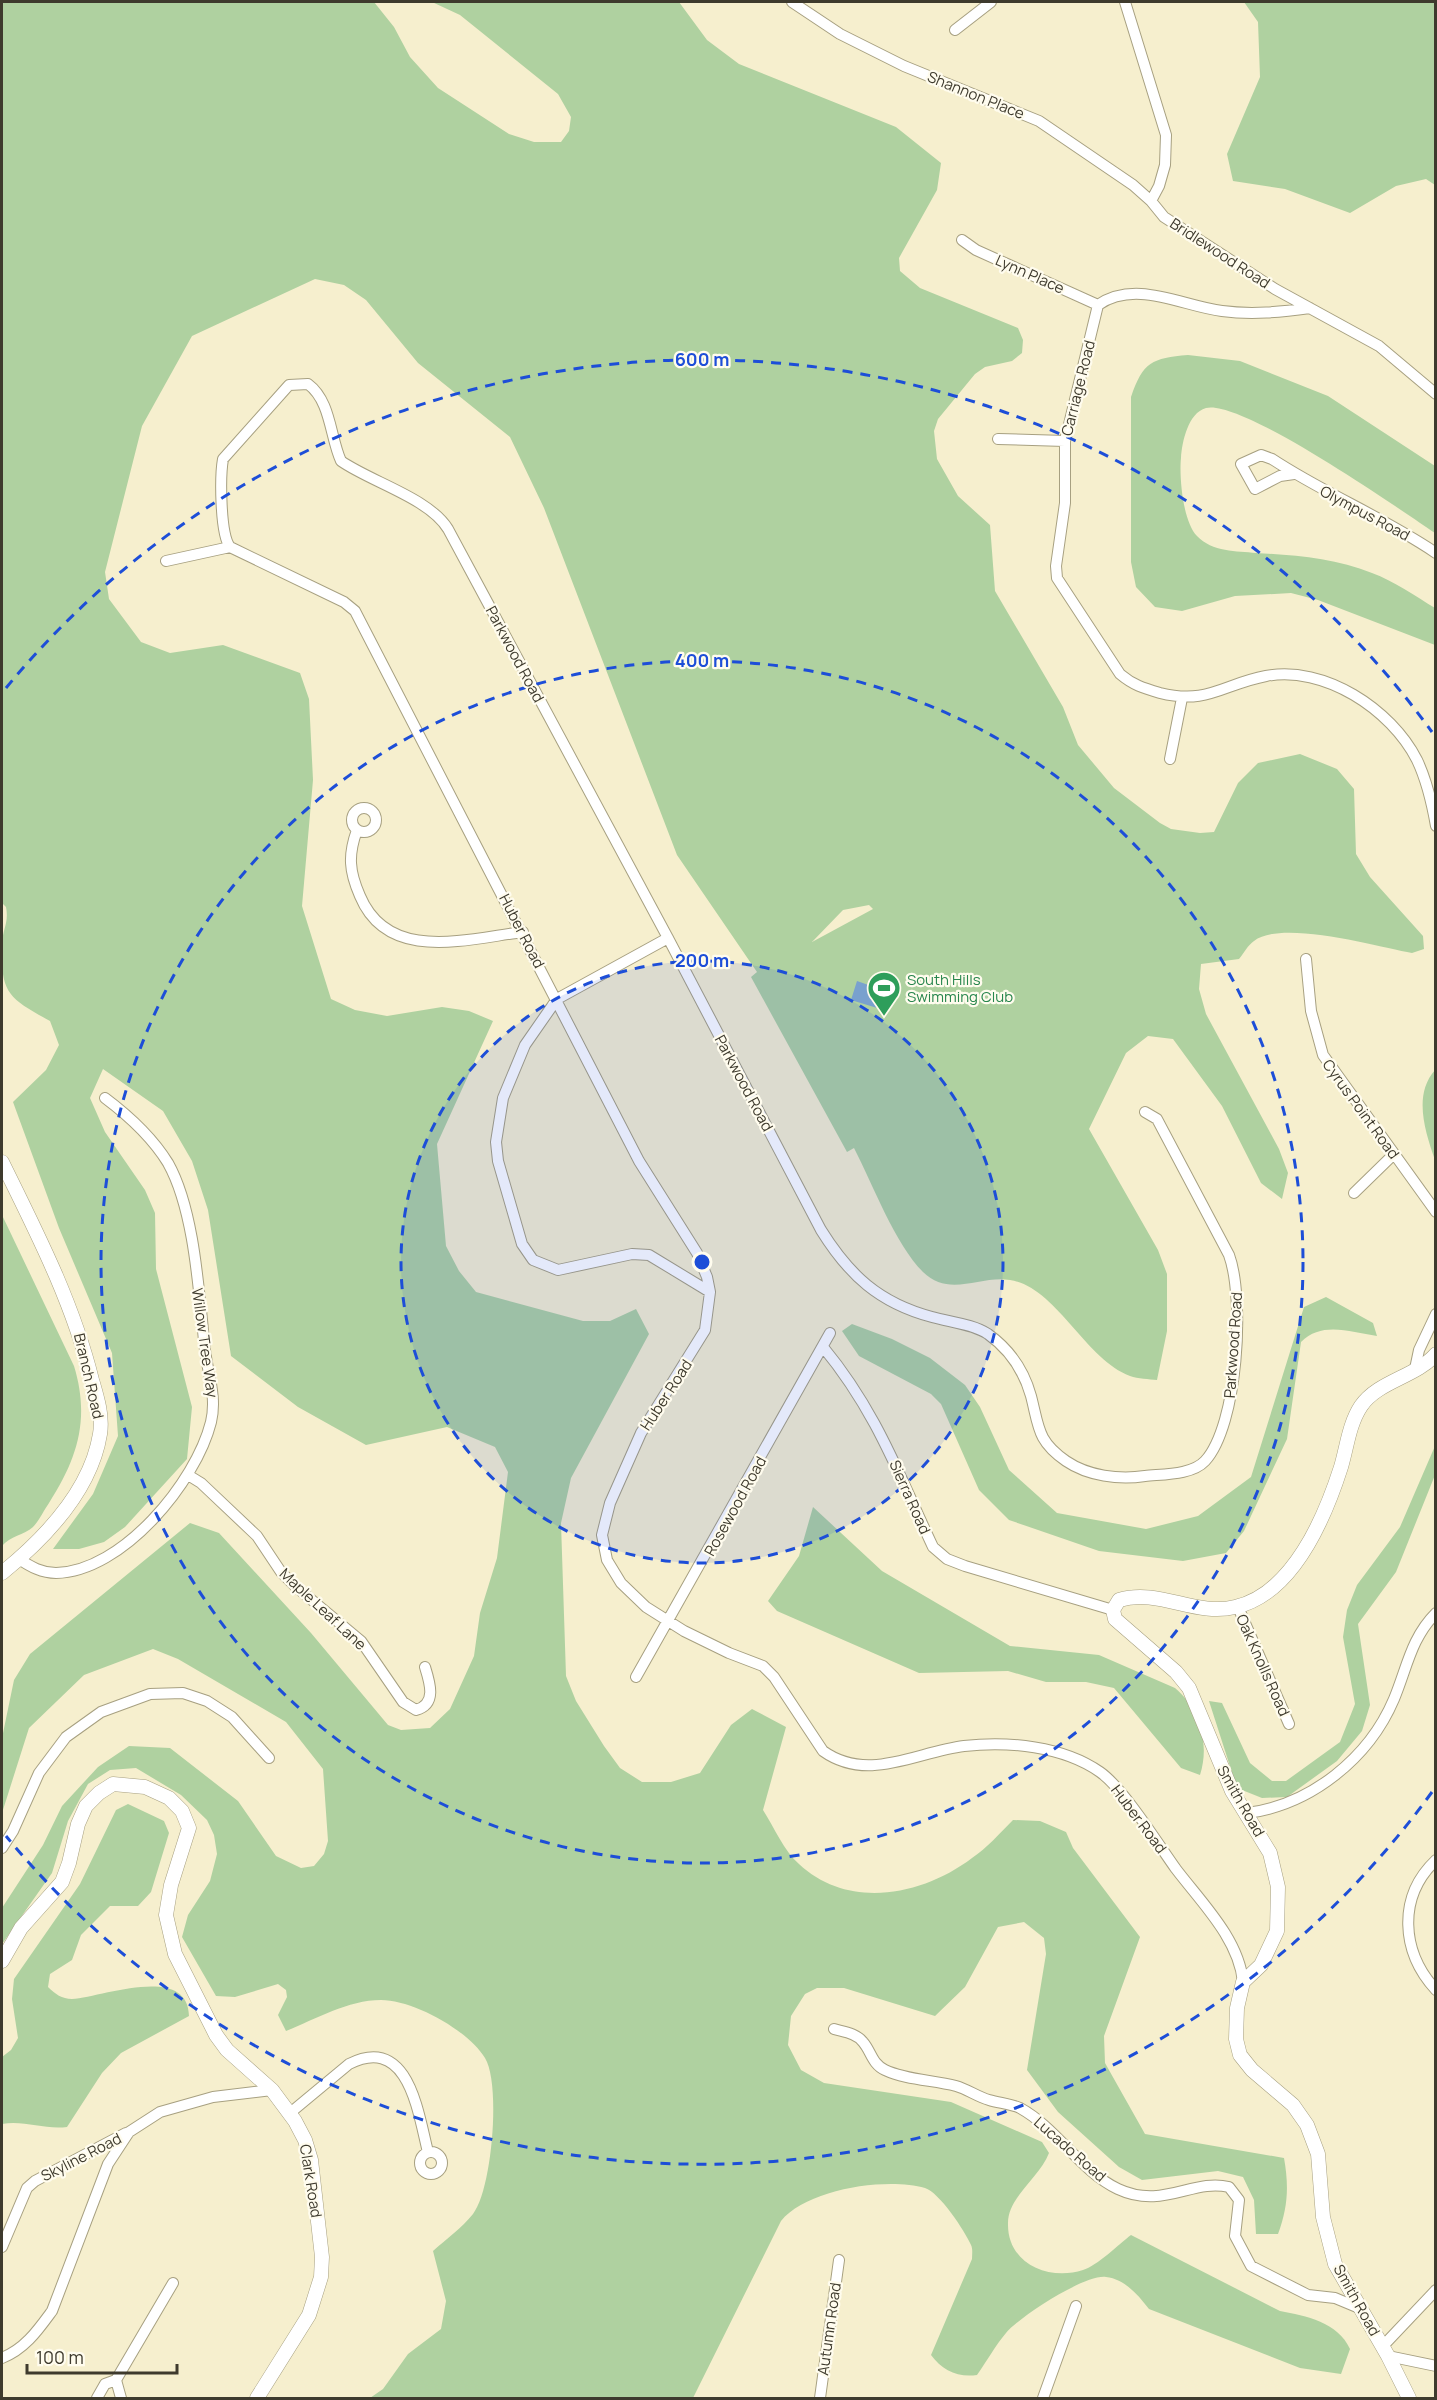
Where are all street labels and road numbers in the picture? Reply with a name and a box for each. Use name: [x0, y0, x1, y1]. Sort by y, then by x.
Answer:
street label: Shannon Place: [924, 66, 1028, 124]
street label: Bridlewood Road: [1166, 213, 1274, 293]
street label: Lynn Place: [992, 249, 1068, 299]
street label: Carriage Road: [1056, 338, 1100, 438]
street label: Olympus Road: [1316, 480, 1414, 546]
street label: Parkwood Road: [481, 602, 549, 706]
street label: Huber Road: [494, 890, 550, 972]
street label: Parkwood Road: [710, 1031, 778, 1135]
street label: Cyrus Point Road: [1318, 1055, 1404, 1163]
street label: Willow Tree Way: [187, 1287, 223, 1399]
street label: Parkwood Road: [1219, 1291, 1247, 1399]
street label: Branch Road: [69, 1331, 109, 1421]
street label: Huber Road: [635, 1355, 697, 1435]
street label: Rosewood Road: [699, 1452, 771, 1560]
street label: Sierra Road: [884, 1457, 936, 1537]
street label: Maple Leaf Lane: [275, 1563, 371, 1655]
street label: Oak Knolls Road: [1231, 1611, 1295, 1719]
street label: Smith Road: [1212, 1762, 1270, 1840]
street label: Huber Road: [1106, 1780, 1172, 1858]
street label: Lucado Road: [1029, 2112, 1111, 2186]
street label: Skyline Road: [37, 2128, 125, 2186]
street label: Clark Road: [295, 2143, 327, 2219]
street label: Smith Road: [1329, 2260, 1385, 2340]
street label: Autumn Road: [812, 2281, 846, 2377]

